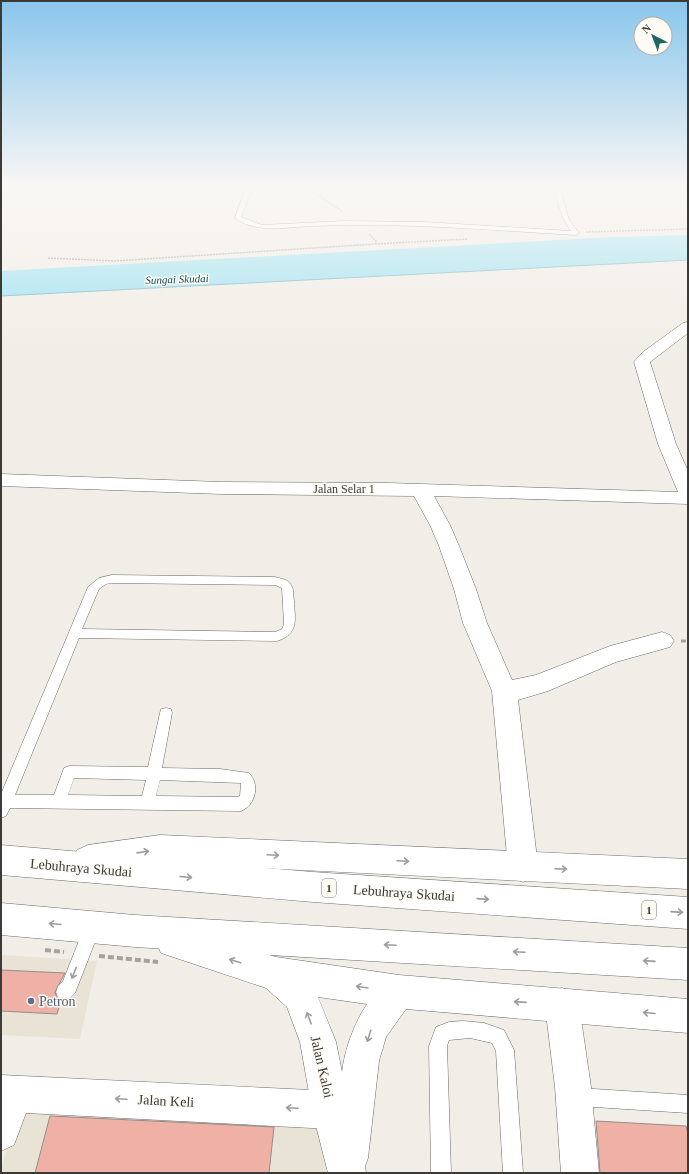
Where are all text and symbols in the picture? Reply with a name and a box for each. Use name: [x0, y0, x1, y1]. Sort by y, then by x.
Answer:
north arrow: [633, 16, 673, 56]
text: N: [639, 21, 653, 36]
water label: Sungai Skudai: [145, 272, 209, 286]
street label: Jalan Selar 1: [313, 482, 375, 496]
one-way arrow: [136, 848, 149, 856]
one-way arrow: [266, 851, 279, 858]
street label: Lebuhraya Skudai: [29, 856, 133, 880]
one-way arrow: [396, 858, 409, 865]
one-way arrow: [554, 865, 567, 873]
one-way arrow: [179, 874, 192, 881]
road number: 1: [322, 879, 336, 897]
street label: Lebuhraya Skudai: [352, 882, 456, 904]
one-way arrow: [476, 895, 489, 902]
road number: 1: [642, 901, 656, 919]
one-way arrow: [670, 908, 683, 916]
one-way arrow: [49, 920, 62, 927]
one-way arrow: [384, 941, 397, 949]
one-way arrow: [513, 949, 526, 956]
one-way arrow: [229, 957, 242, 964]
one-way arrow: [643, 957, 656, 964]
one-way arrow: [70, 967, 78, 979]
one-way arrow: [356, 983, 369, 991]
place label: Petron: [39, 994, 76, 1009]
marker: Petron: [26, 996, 36, 1006]
one-way arrow: [514, 998, 527, 1005]
one-way arrow: [643, 1009, 656, 1017]
one-way arrow: [305, 1012, 313, 1024]
one-way arrow: [365, 1029, 372, 1042]
street label: Jalan Kaloi: [308, 1034, 336, 1100]
street label: Jalan Keli: [137, 1092, 195, 1110]
one-way arrow: [115, 1095, 128, 1102]
one-way arrow: [286, 1104, 299, 1112]

